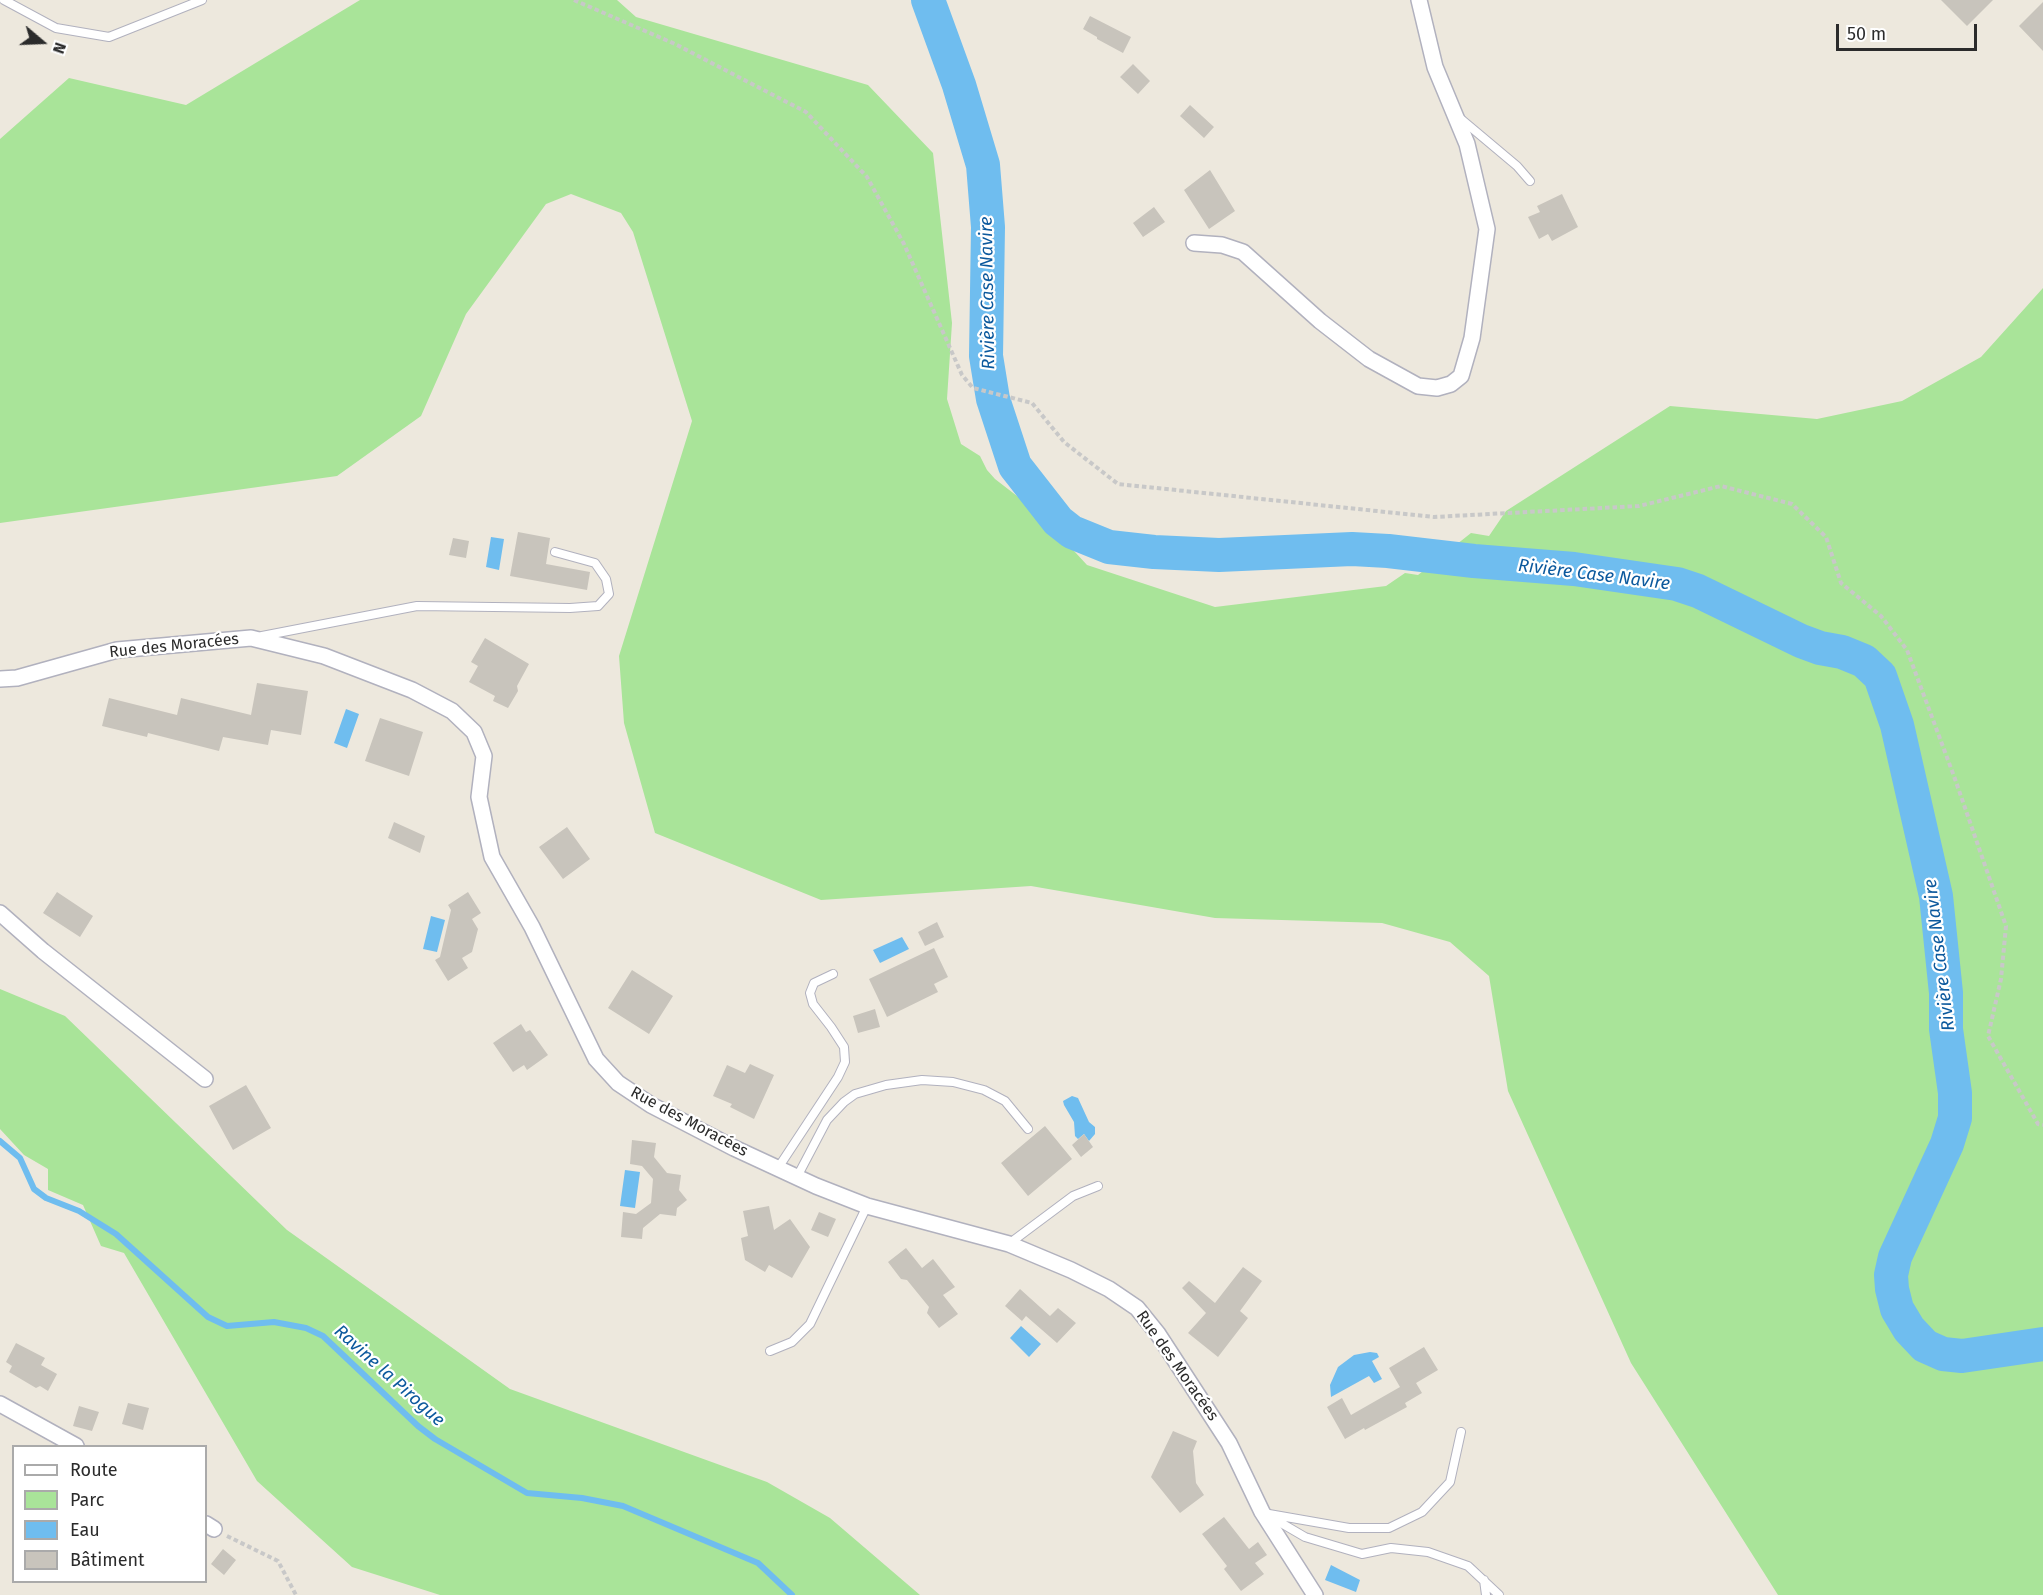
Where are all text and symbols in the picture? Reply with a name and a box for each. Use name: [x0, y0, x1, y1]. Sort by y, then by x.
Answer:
north arrow: [12, 12, 72, 72]
scale bar: [1839, 12, 1980, 50]
text: 50 m: [1847, 23, 1886, 45]
text: N: [49, 40, 70, 56]
water label: Rivière Case Navire: [976, 216, 1000, 370]
water label: Rivière Case Navire: [1517, 555, 1671, 595]
street label: Rue des Moracées: [108, 630, 240, 662]
water label: Rivière Case Navire: [1920, 878, 1960, 1032]
street label: Rue des Moracées: [627, 1083, 751, 1161]
street label: Rue des Moracées: [1132, 1307, 1222, 1425]
water label: Ravine la Pirogue: [329, 1321, 449, 1431]
legend: [12, 1445, 207, 1583]
text: Route: [70, 1459, 118, 1481]
text: Parc: [70, 1489, 104, 1511]
text: Eau: [70, 1519, 100, 1541]
text: Bâtiment: [70, 1549, 145, 1571]

